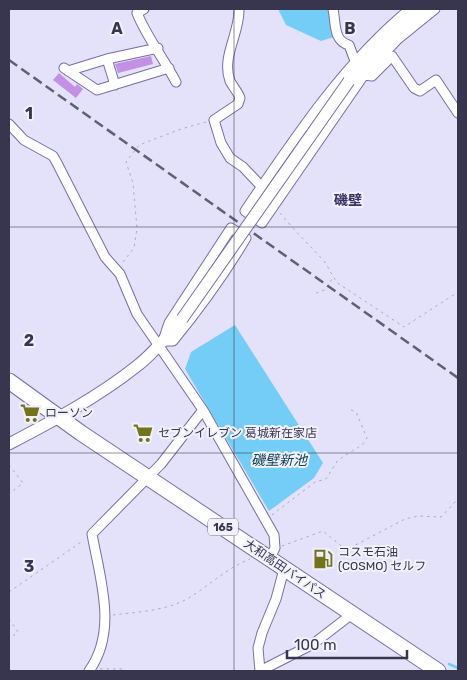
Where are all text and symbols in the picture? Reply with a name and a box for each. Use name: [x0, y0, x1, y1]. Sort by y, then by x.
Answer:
text: A: [111, 19, 123, 38]
text: B: [344, 19, 356, 38]
text: 1: [25, 104, 33, 123]
district label: 磯壁: [333, 192, 362, 209]
text: 2: [24, 331, 34, 350]
supermarket icon: ローソン: [19, 402, 41, 424]
place label: ローソン: [45, 406, 93, 420]
supermarket icon: セブンイレブン 葛城新在家店: [132, 422, 154, 444]
place label: セブンイレブン 葛城新在家店: [158, 426, 317, 440]
water label: 磯壁新池: [251, 452, 309, 469]
road number: 165: [208, 518, 238, 536]
street label: 大和高田バイパス: [241, 536, 329, 602]
place label: コスモ石油 (COSMO) セルフ: [338, 545, 426, 573]
fuel station icon: コスモ石油 (COSMO) セルフ: [312, 548, 334, 570]
text: 3: [24, 557, 34, 576]
scale bar: [287, 628, 407, 660]
text: 100 m: [294, 636, 336, 654]

